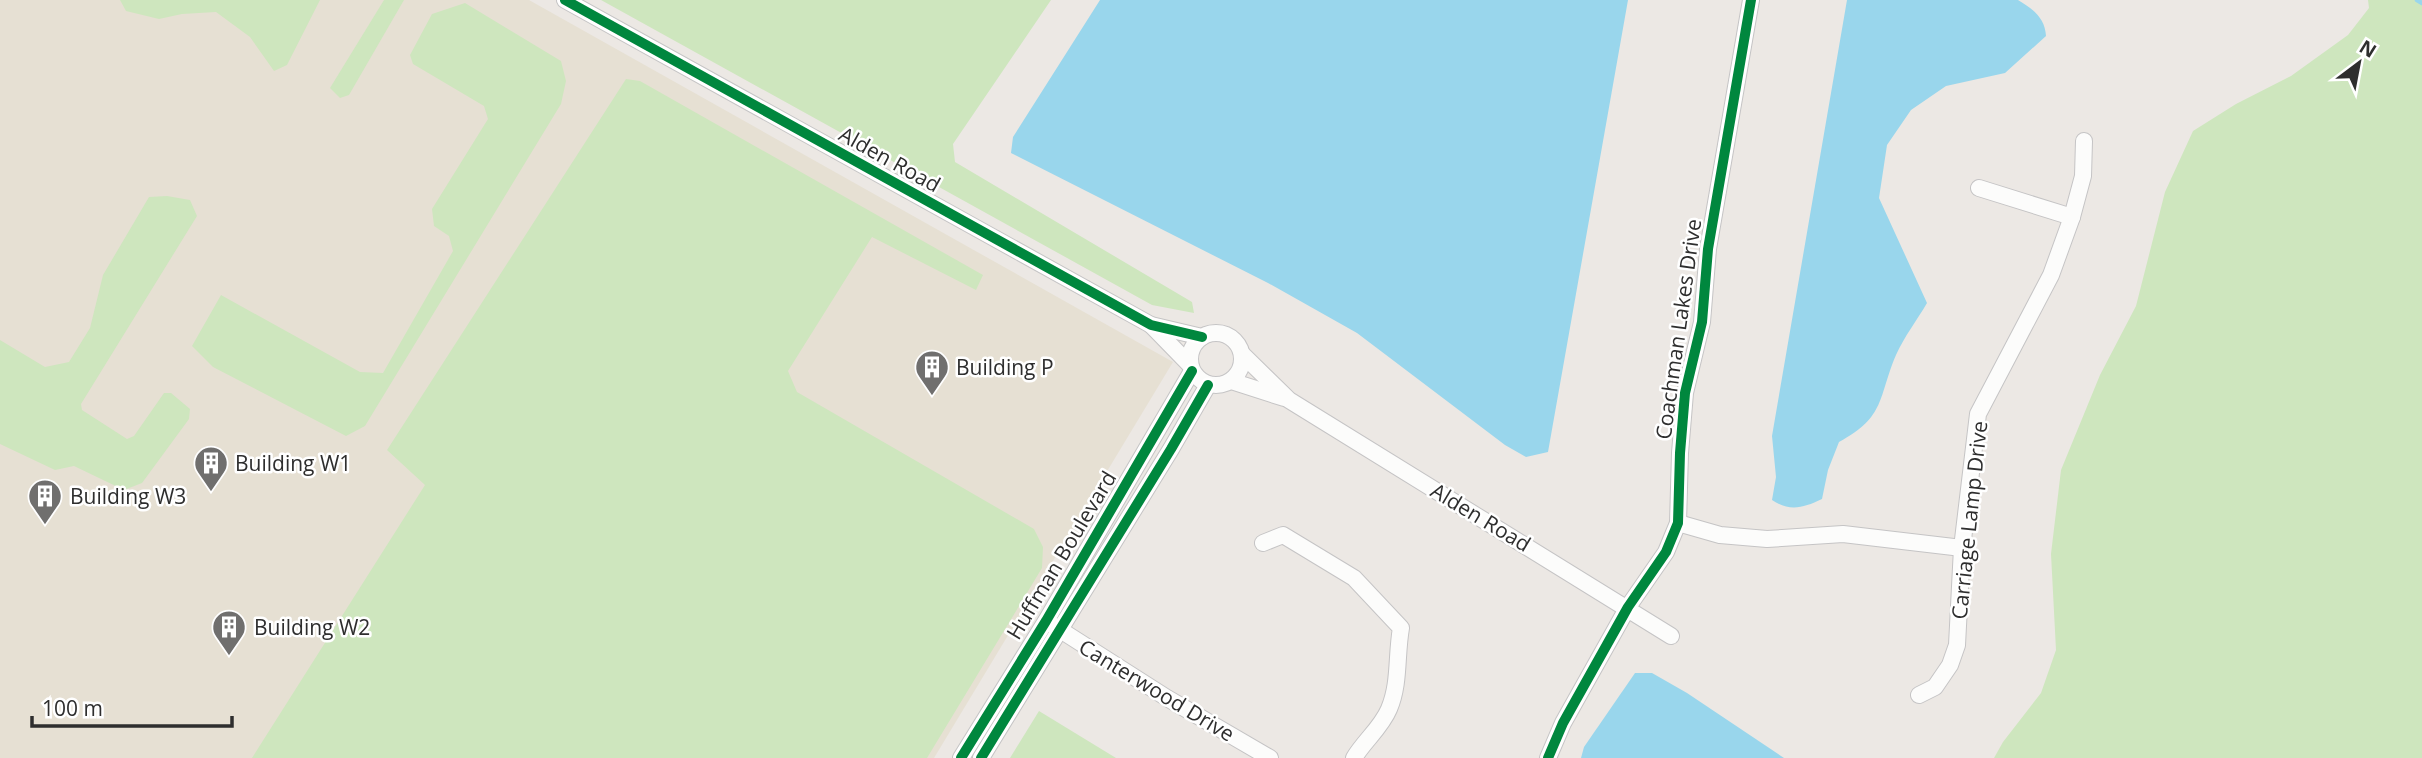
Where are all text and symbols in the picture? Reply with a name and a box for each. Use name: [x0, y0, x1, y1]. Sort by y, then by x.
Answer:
north arrow: [2324, 28, 2394, 98]
text: N: [2355, 33, 2381, 64]
street label: Alden Road: [834, 120, 946, 198]
street label: Coachman Lakes Drive: [1649, 217, 1707, 441]
building icon: Building P: [913, 348, 951, 397]
place label: Building P: [956, 353, 1054, 381]
street label: Carriage Lamp Drive: [1945, 419, 1993, 621]
building icon: Building W1: [192, 444, 230, 493]
place label: Building W1: [235, 449, 351, 477]
street label: Huffman Boulevard: [1000, 466, 1122, 644]
street label: Alden Road: [1426, 476, 1536, 558]
building icon: Building W3: [26, 477, 64, 526]
place label: Building W3: [70, 482, 186, 510]
building icon: Building W2: [210, 608, 248, 657]
place label: Building W2: [254, 613, 370, 641]
street label: Canterwood Drive: [1074, 632, 1240, 748]
scale bar: [32, 684, 231, 728]
text: 100 m: [42, 694, 103, 722]

